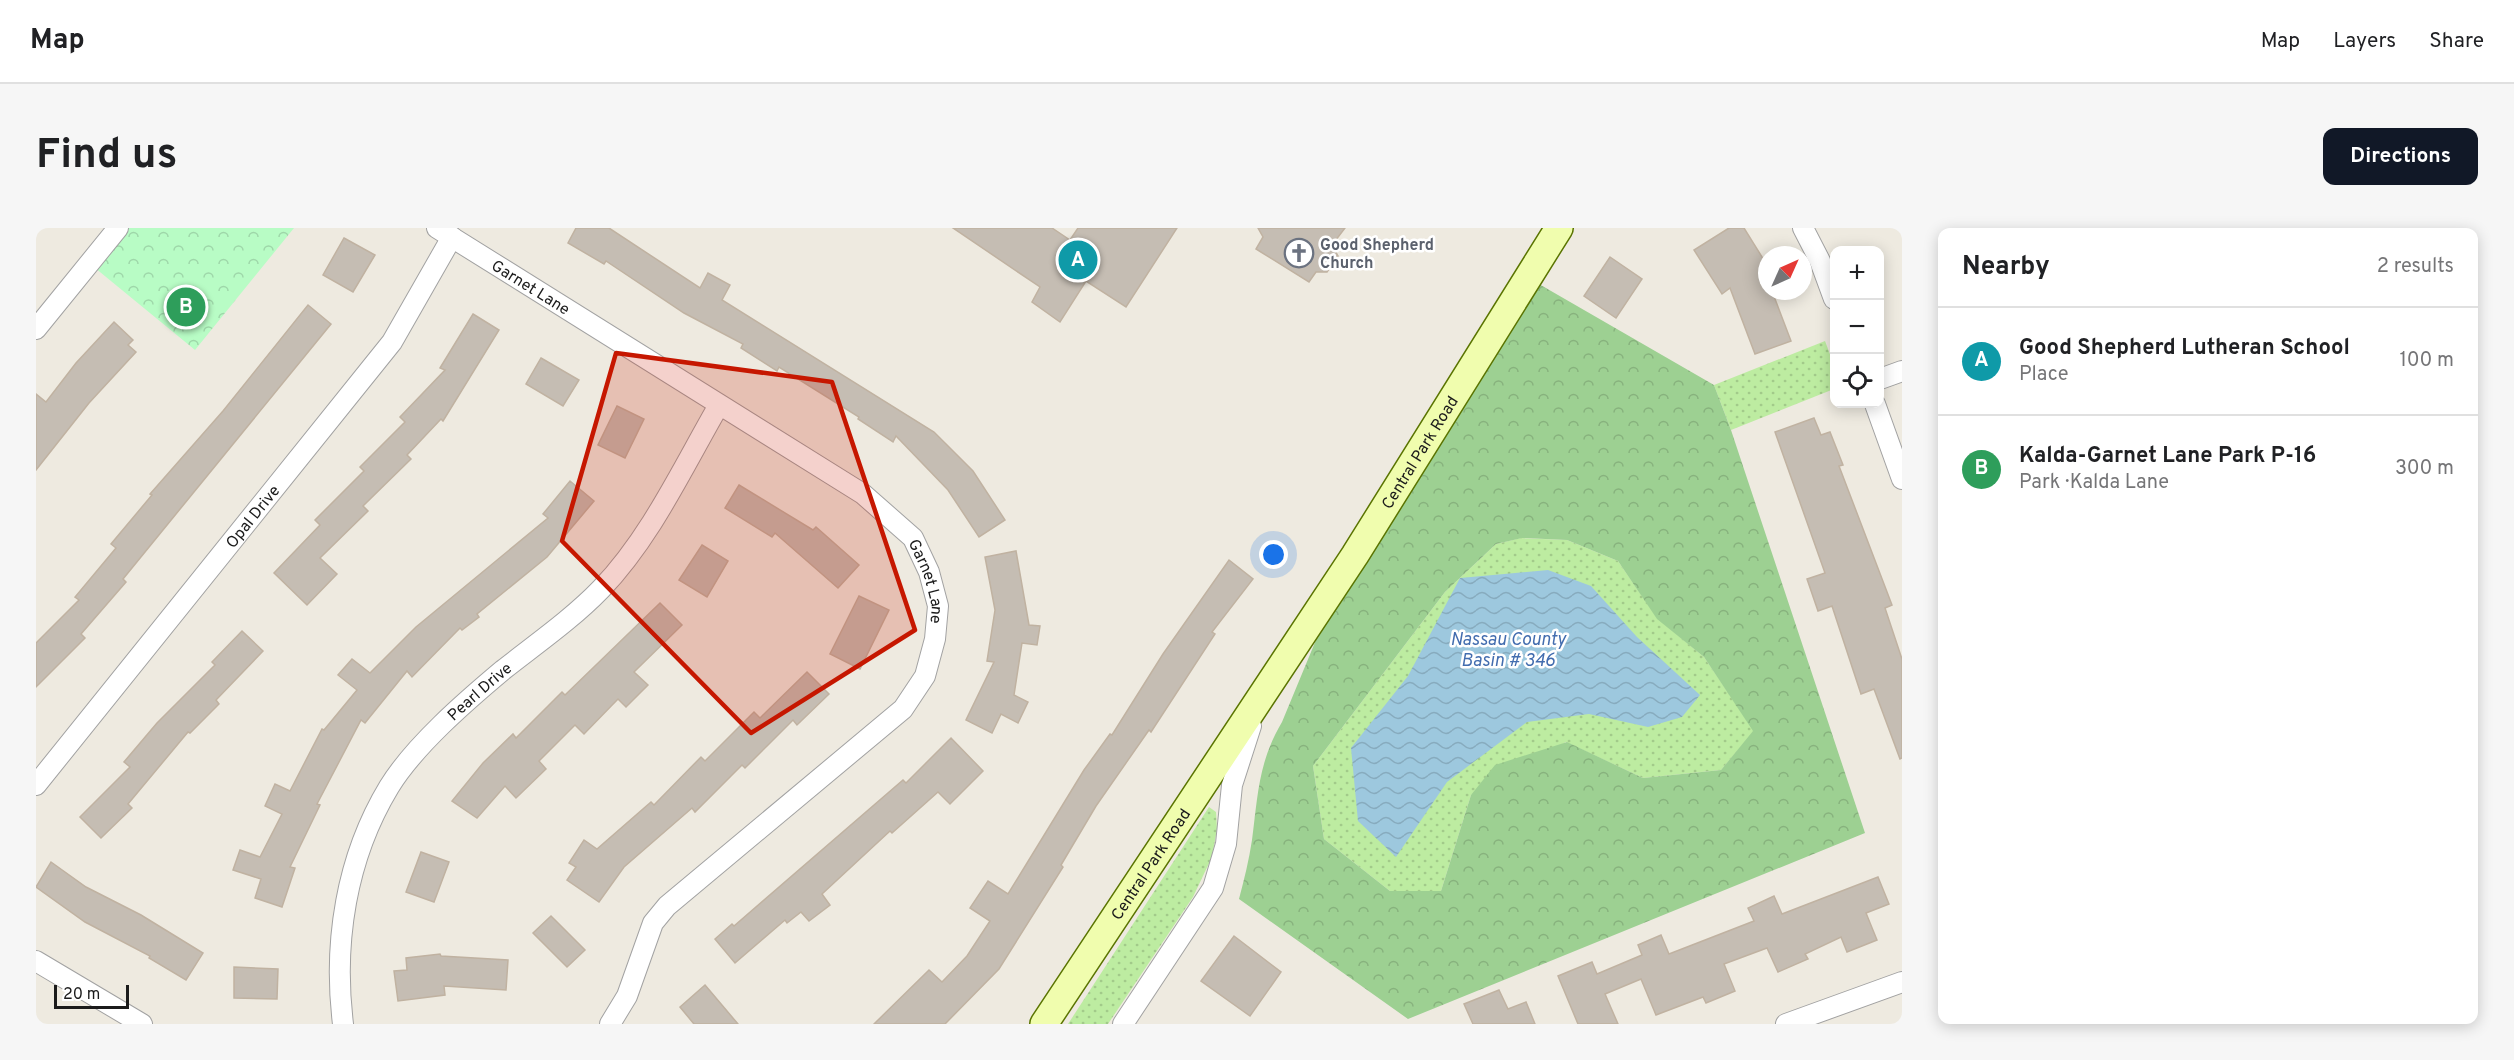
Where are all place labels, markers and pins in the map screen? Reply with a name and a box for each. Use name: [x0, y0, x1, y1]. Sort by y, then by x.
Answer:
place label: Good Shepherd Church: [1320, 236, 1434, 274]
pin: A: [1058, 237, 1098, 282]
church icon: Good Shepherd Church: [1283, 237, 1315, 269]
pin: B: [166, 284, 206, 329]

